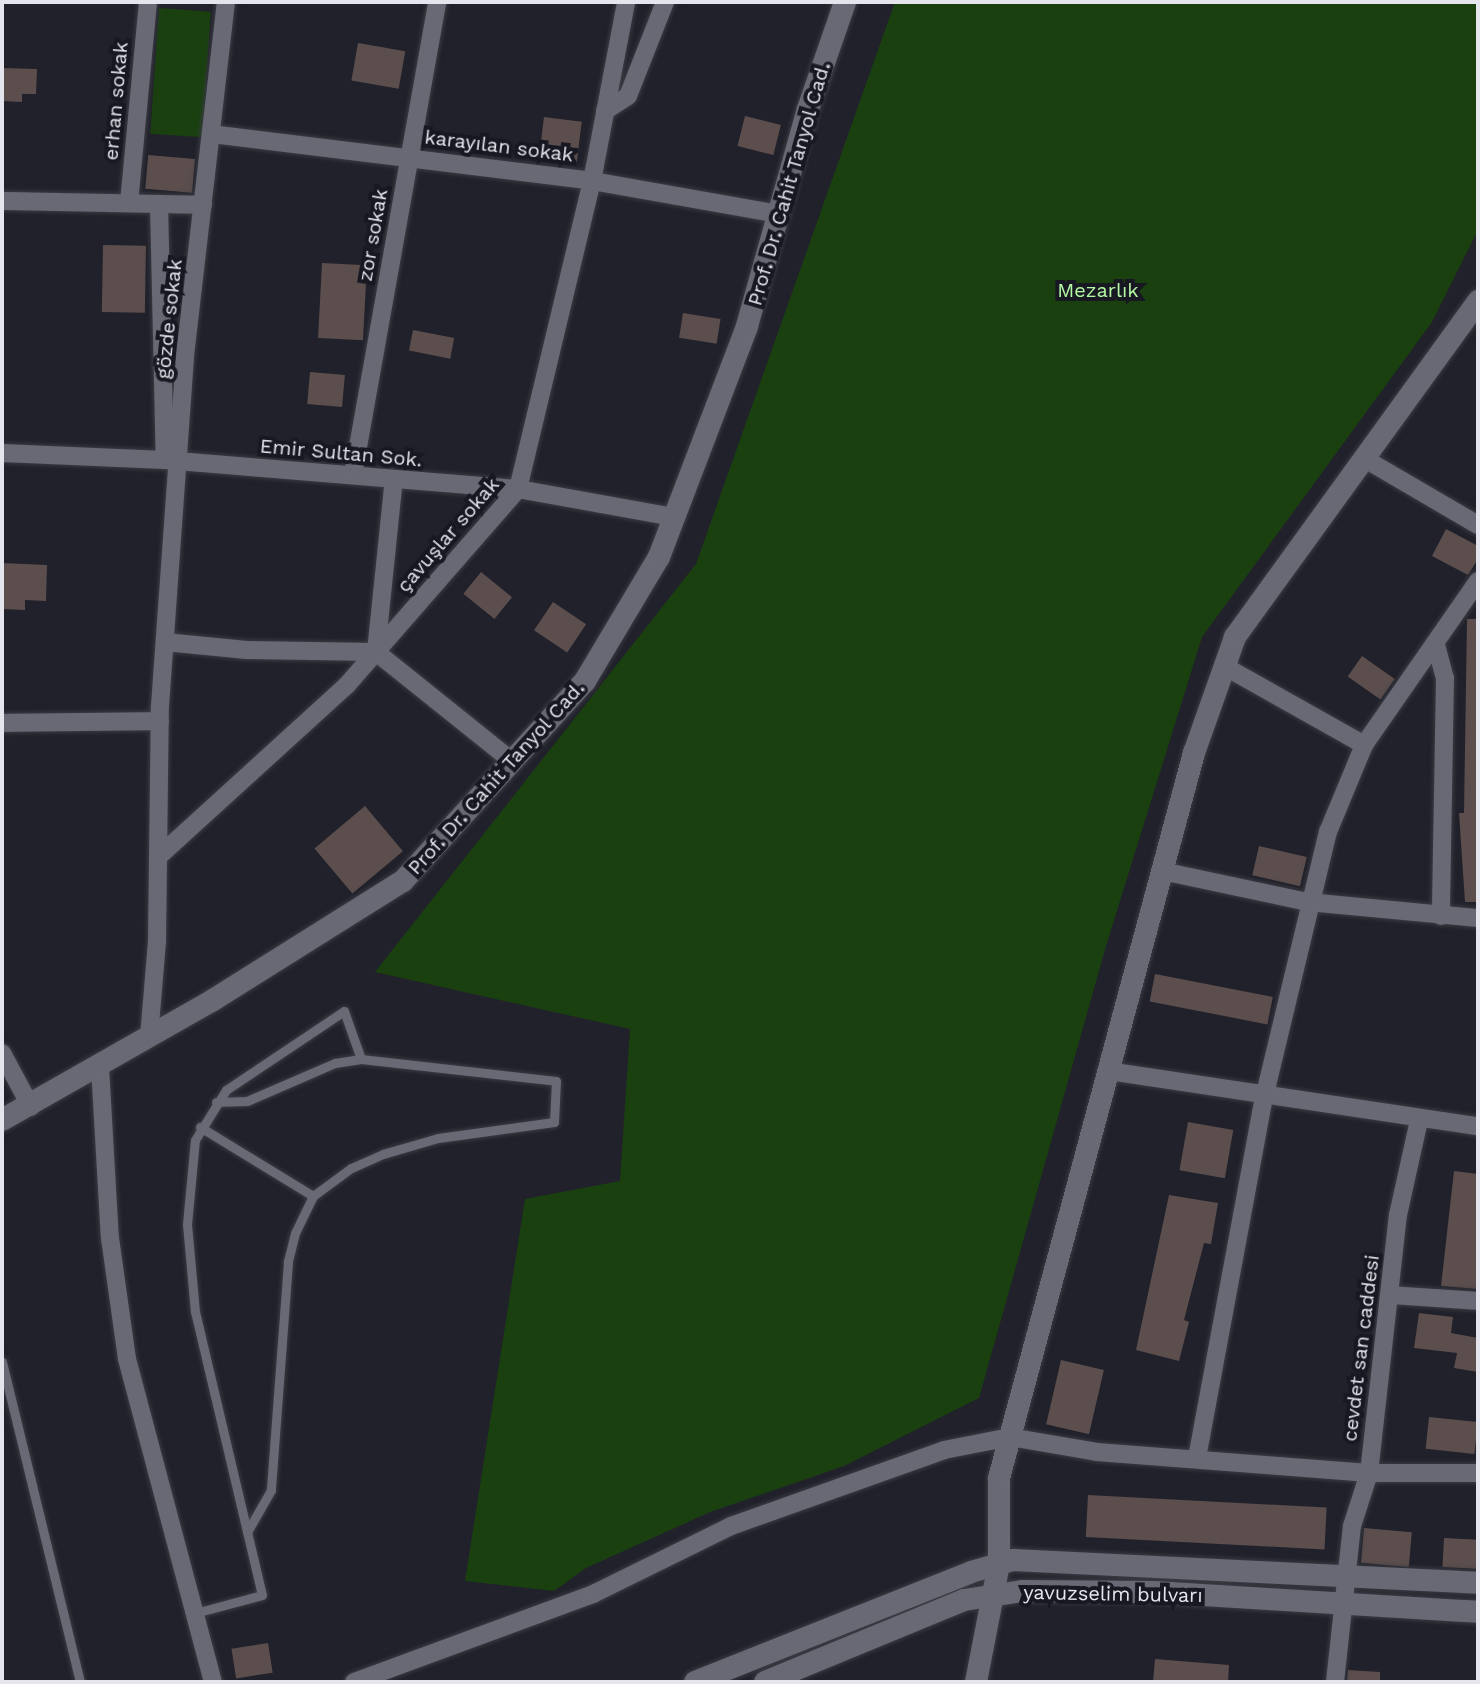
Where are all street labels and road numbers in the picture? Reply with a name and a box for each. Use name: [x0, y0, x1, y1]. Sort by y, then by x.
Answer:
street label: erhan sokak: [99, 41, 133, 161]
street label: Prof. Dr. Cahit Tanyol Cad.: [743, 59, 835, 309]
street label: karayılan sokak: [423, 125, 575, 167]
street label: zor sokak: [353, 187, 393, 283]
street label: gözde sokak: [151, 258, 187, 380]
street label: Emir Sultan Sok.: [259, 434, 423, 472]
street label: çavuşlar sokak: [392, 473, 504, 597]
street label: Prof. Dr. Cahit Tanyol Cad.: [402, 676, 590, 880]
street label: cevdet san caddesi: [1338, 1253, 1384, 1443]
street label: yavuzselim bulvarı: [1023, 1580, 1203, 1608]

